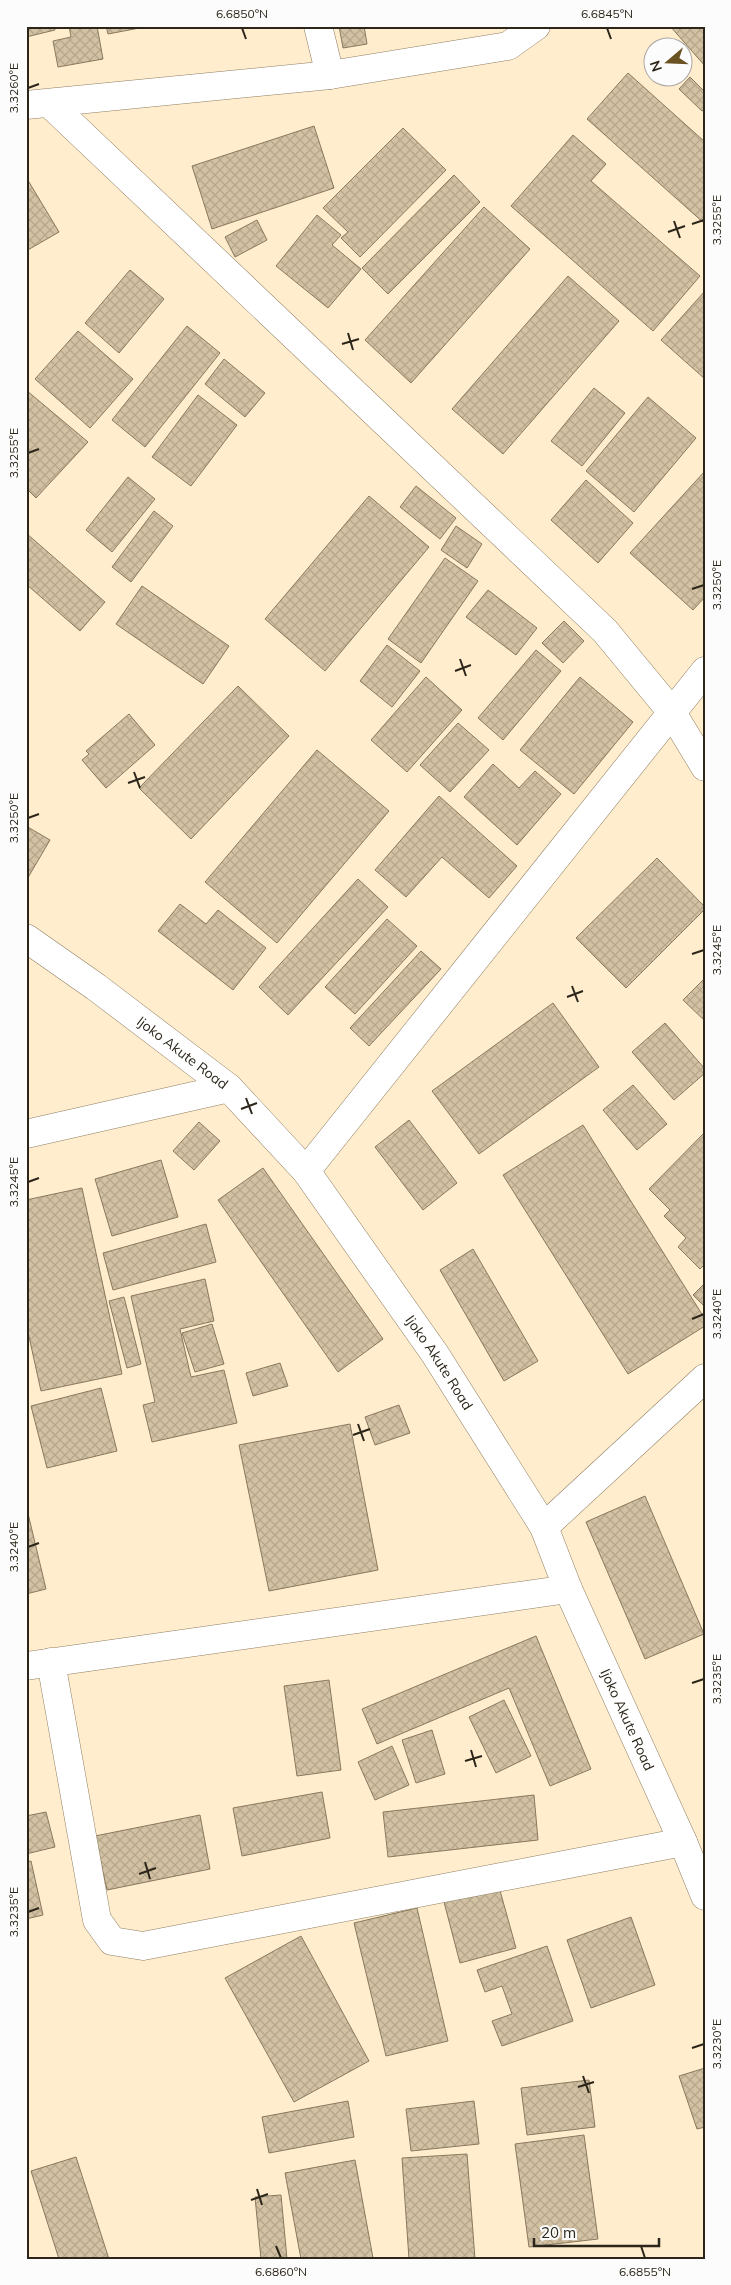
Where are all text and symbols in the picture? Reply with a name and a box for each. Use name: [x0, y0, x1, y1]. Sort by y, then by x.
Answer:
text: 6.6850°N: [216, 6, 268, 21]
text: 6.6845°N: [581, 6, 633, 21]
north arrow: [644, 38, 694, 88]
text: N: [645, 58, 666, 74]
text: 3.3260°E: [6, 63, 21, 113]
text: 3.3255°E: [709, 195, 724, 245]
text: 3.3255°E: [6, 428, 21, 478]
text: 3.3250°E: [709, 560, 724, 610]
text: 3.3250°E: [6, 793, 21, 843]
text: 3.3245°E: [709, 925, 724, 975]
street label: Ijoko Akute Road: [133, 1012, 232, 1093]
text: 3.3245°E: [6, 1157, 21, 1207]
text: 3.3240°E: [709, 1289, 724, 1339]
street label: Ijoko Akute Road: [401, 1312, 477, 1413]
text: 3.3240°E: [6, 1522, 21, 1572]
text: 3.3235°E: [709, 1654, 724, 1704]
street label: Ijoko Akute Road: [596, 1666, 658, 1773]
text: 3.3235°E: [6, 1887, 21, 1937]
text: 3.3230°E: [709, 2019, 724, 2069]
scale bar: [534, 2215, 658, 2247]
text: 20 m: [541, 2223, 576, 2242]
text: 6.6860°N: [255, 2264, 307, 2279]
text: 6.6855°N: [619, 2264, 671, 2279]

